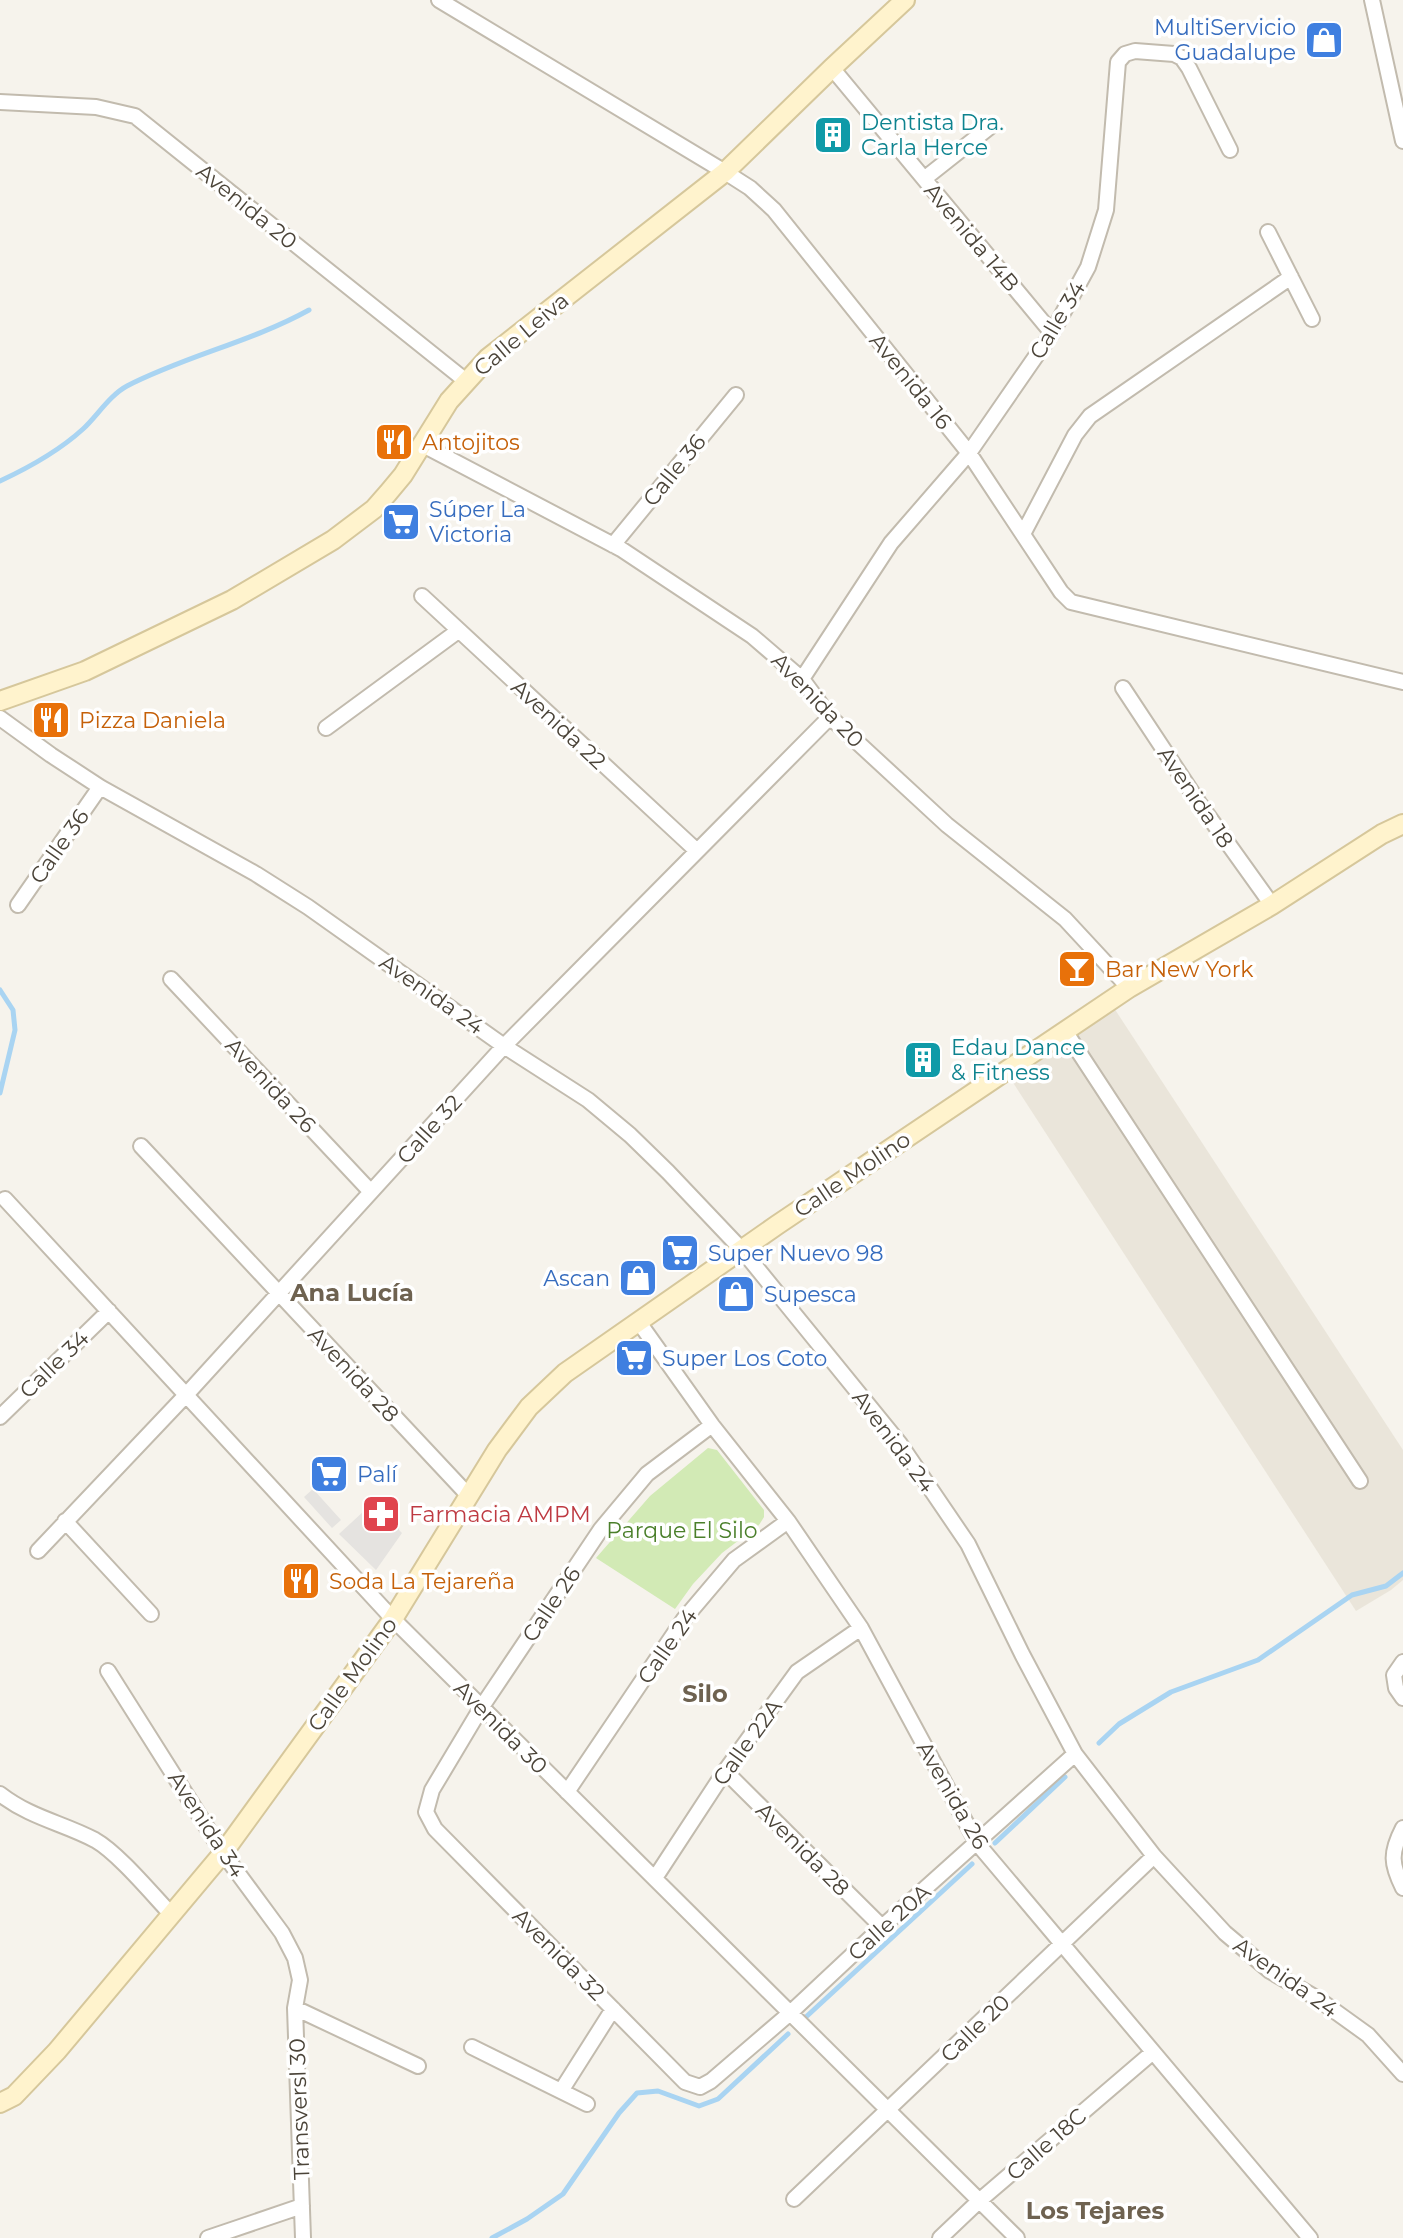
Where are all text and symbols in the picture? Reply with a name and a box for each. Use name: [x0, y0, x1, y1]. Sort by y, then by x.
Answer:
place label: MultiServicio Guadalupe: [1154, 14, 1296, 66]
shop icon: MultiServicio Guadalupe: [1303, 19, 1345, 61]
place label: Dentista Dra. Carla Herce: [861, 109, 1004, 161]
building icon: Dentista Dra. Carla Herce: [812, 114, 854, 156]
street label: Avenida 20: [191, 158, 302, 255]
street label: Avenida 14B: [918, 177, 1025, 297]
street label: Calle 34: [1024, 276, 1091, 364]
street label: Calle Leiva: [468, 287, 574, 382]
street label: Avenida 16: [864, 328, 958, 435]
restaurant icon: Antojitos: [373, 421, 415, 463]
place label: Antojitos: [422, 429, 520, 456]
street label: Calle 36: [637, 429, 712, 512]
place label: Súper La Victoria: [429, 496, 526, 548]
supermarket icon: Súper La Victoria: [380, 501, 422, 543]
street label: Avenida 20: [766, 647, 870, 753]
street label: Avenida 22: [506, 674, 612, 775]
restaurant icon: Pizza Daniela: [30, 699, 72, 741]
place label: Pizza Daniela: [79, 707, 226, 734]
street label: Avenida 18: [1152, 741, 1239, 853]
street label: Calle 36: [24, 804, 95, 889]
bar icon: Bar New York: [1056, 948, 1098, 990]
street label: Avenida 24: [374, 949, 489, 1040]
place label: Bar New York: [1105, 956, 1254, 983]
street label: Avenida 26: [220, 1032, 322, 1139]
place label: Edau Dance & Fitness: [951, 1034, 1086, 1086]
building icon: Edau Dance & Fitness: [902, 1039, 944, 1081]
street label: Calle 32: [391, 1089, 468, 1170]
street label: Calle Molino: [789, 1126, 916, 1223]
supermarket icon: Super Nuevo 98: [659, 1232, 701, 1274]
place label: Super Nuevo 98: [708, 1240, 883, 1267]
shop icon: Ascan: [617, 1257, 659, 1299]
place label: Ascan: [543, 1265, 610, 1292]
shop icon: Supesca: [715, 1273, 757, 1315]
district label: Ana Lucía: [289, 1278, 414, 1307]
place label: Supesca: [764, 1281, 857, 1308]
street label: Avenida 28: [302, 1321, 405, 1428]
street label: Calle 34: [14, 1324, 95, 1404]
supermarket icon: Super Los Coto: [613, 1337, 655, 1379]
place label: Super Los Coto: [662, 1345, 827, 1372]
street label: Avenida 24: [846, 1385, 941, 1498]
supermarket icon: Palí: [308, 1453, 350, 1495]
place label: Palí: [357, 1461, 398, 1488]
pharmacy icon: Farmacia AMPM: [360, 1493, 402, 1535]
place label: Farmacia AMPM: [409, 1501, 591, 1528]
park label: Parque El Silo: [606, 1517, 758, 1544]
restaurant icon: Soda La Tejareña: [280, 1560, 322, 1602]
street label: Calle 26: [516, 1561, 586, 1647]
place label: Soda La Tejareña: [329, 1568, 515, 1595]
street label: Calle 24: [632, 1603, 703, 1689]
street label: Calle Molino: [302, 1612, 403, 1737]
street label: Avenida 30: [448, 1675, 553, 1780]
district label: Silo: [682, 1679, 728, 1708]
street label: Calle 22A: [707, 1694, 788, 1791]
street label: Avenida 26: [911, 1736, 994, 1854]
street label: Avenida 34: [162, 1766, 251, 1883]
street label: Avenida 28: [750, 1797, 855, 1902]
street label: Calle 20A: [842, 1878, 936, 1967]
street label: Avenida 32: [507, 1903, 610, 2006]
street label: Avenida 24: [1228, 1932, 1343, 2023]
street label: Calle 20: [935, 1989, 1016, 2068]
street label: Transversl 30: [284, 2038, 315, 2180]
street label: Calle 18C: [1001, 2102, 1092, 2186]
district label: Los Tejares: [1026, 2196, 1164, 2225]

